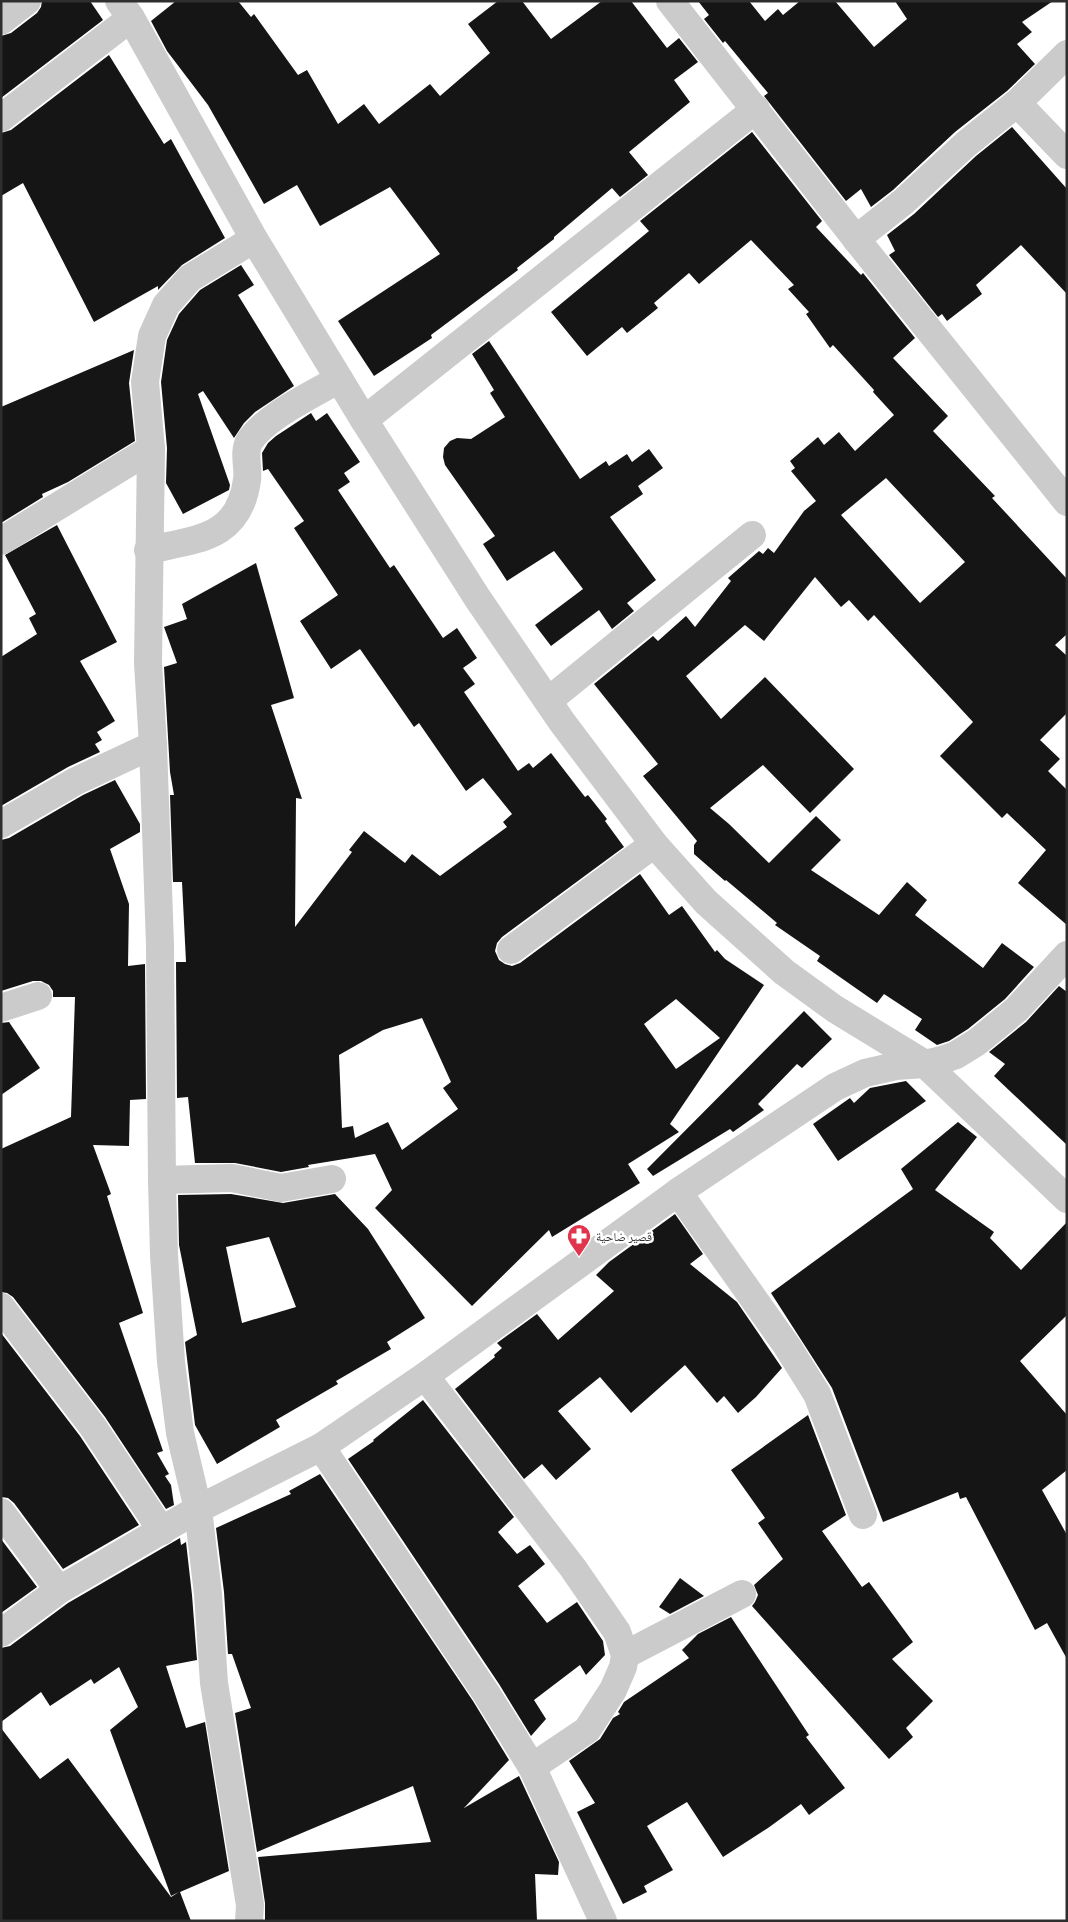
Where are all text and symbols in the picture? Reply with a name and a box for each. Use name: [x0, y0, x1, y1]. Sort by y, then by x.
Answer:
pharmacy icon: قصير ضاحية: [566, 1223, 592, 1257]
place label: قصير ضاحية: [596, 1229, 652, 1244]

